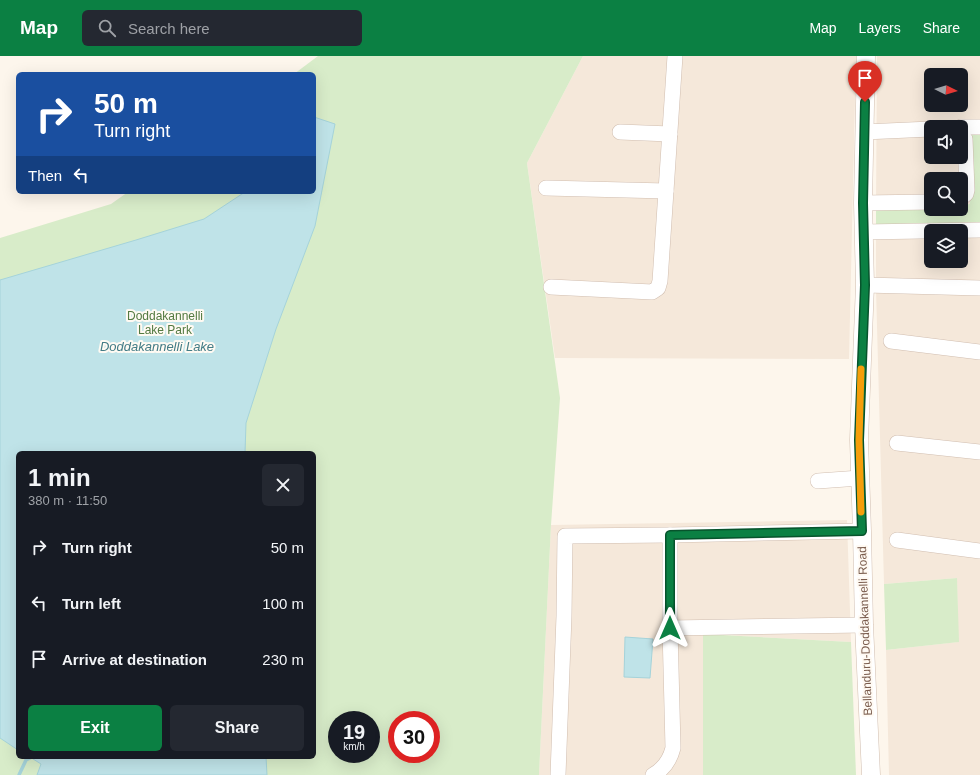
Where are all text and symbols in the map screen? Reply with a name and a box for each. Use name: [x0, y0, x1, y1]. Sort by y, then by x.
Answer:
search box: [82, 10, 362, 46]
text: Map: [20, 17, 58, 38]
icon: search: [96, 17, 118, 39]
text: Search here: [128, 20, 210, 37]
text: Map: [809, 20, 837, 36]
text: Layers: [859, 20, 901, 36]
text: Share: [923, 20, 960, 36]
pin: [848, 61, 882, 102]
icon: arrive: [854, 67, 876, 89]
north arrow: [924, 68, 968, 112]
map controls: [924, 68, 968, 268]
icon: right: [28, 88, 80, 140]
text: 50 m: [94, 88, 158, 119]
button: sound: [924, 120, 968, 164]
text: Turn right: [94, 121, 170, 141]
icon: left: [70, 164, 92, 186]
text: Then: [28, 167, 62, 184]
button: search: [924, 172, 968, 216]
button: layers: [924, 224, 968, 268]
park label: Doddakannelli Lake Park: [127, 309, 203, 337]
water label: Doddakannelli Lake: [100, 339, 214, 354]
text: 1 min: [28, 464, 91, 491]
button: close: [262, 464, 304, 506]
text: 380 m · 11:50: [28, 493, 107, 508]
icon: right: [28, 536, 50, 558]
text: Turn right: [62, 539, 132, 556]
text: 50 m: [271, 539, 304, 556]
street label: Bellanduru-Doddakannelli Road: [855, 546, 875, 716]
icon: left: [28, 592, 50, 614]
text: Turn left: [62, 595, 121, 612]
text: 100 m: [262, 595, 304, 612]
position arrow: [649, 607, 691, 649]
icon: arrive: [28, 648, 50, 670]
text: Arrive at destination: [62, 651, 207, 668]
text: 230 m: [262, 651, 304, 668]
button: Exit: [28, 705, 162, 751]
button: Share: [170, 705, 304, 751]
speed limit sign: 30: [388, 711, 440, 763]
text: 19: [343, 721, 365, 743]
text: km/h: [343, 741, 365, 752]

